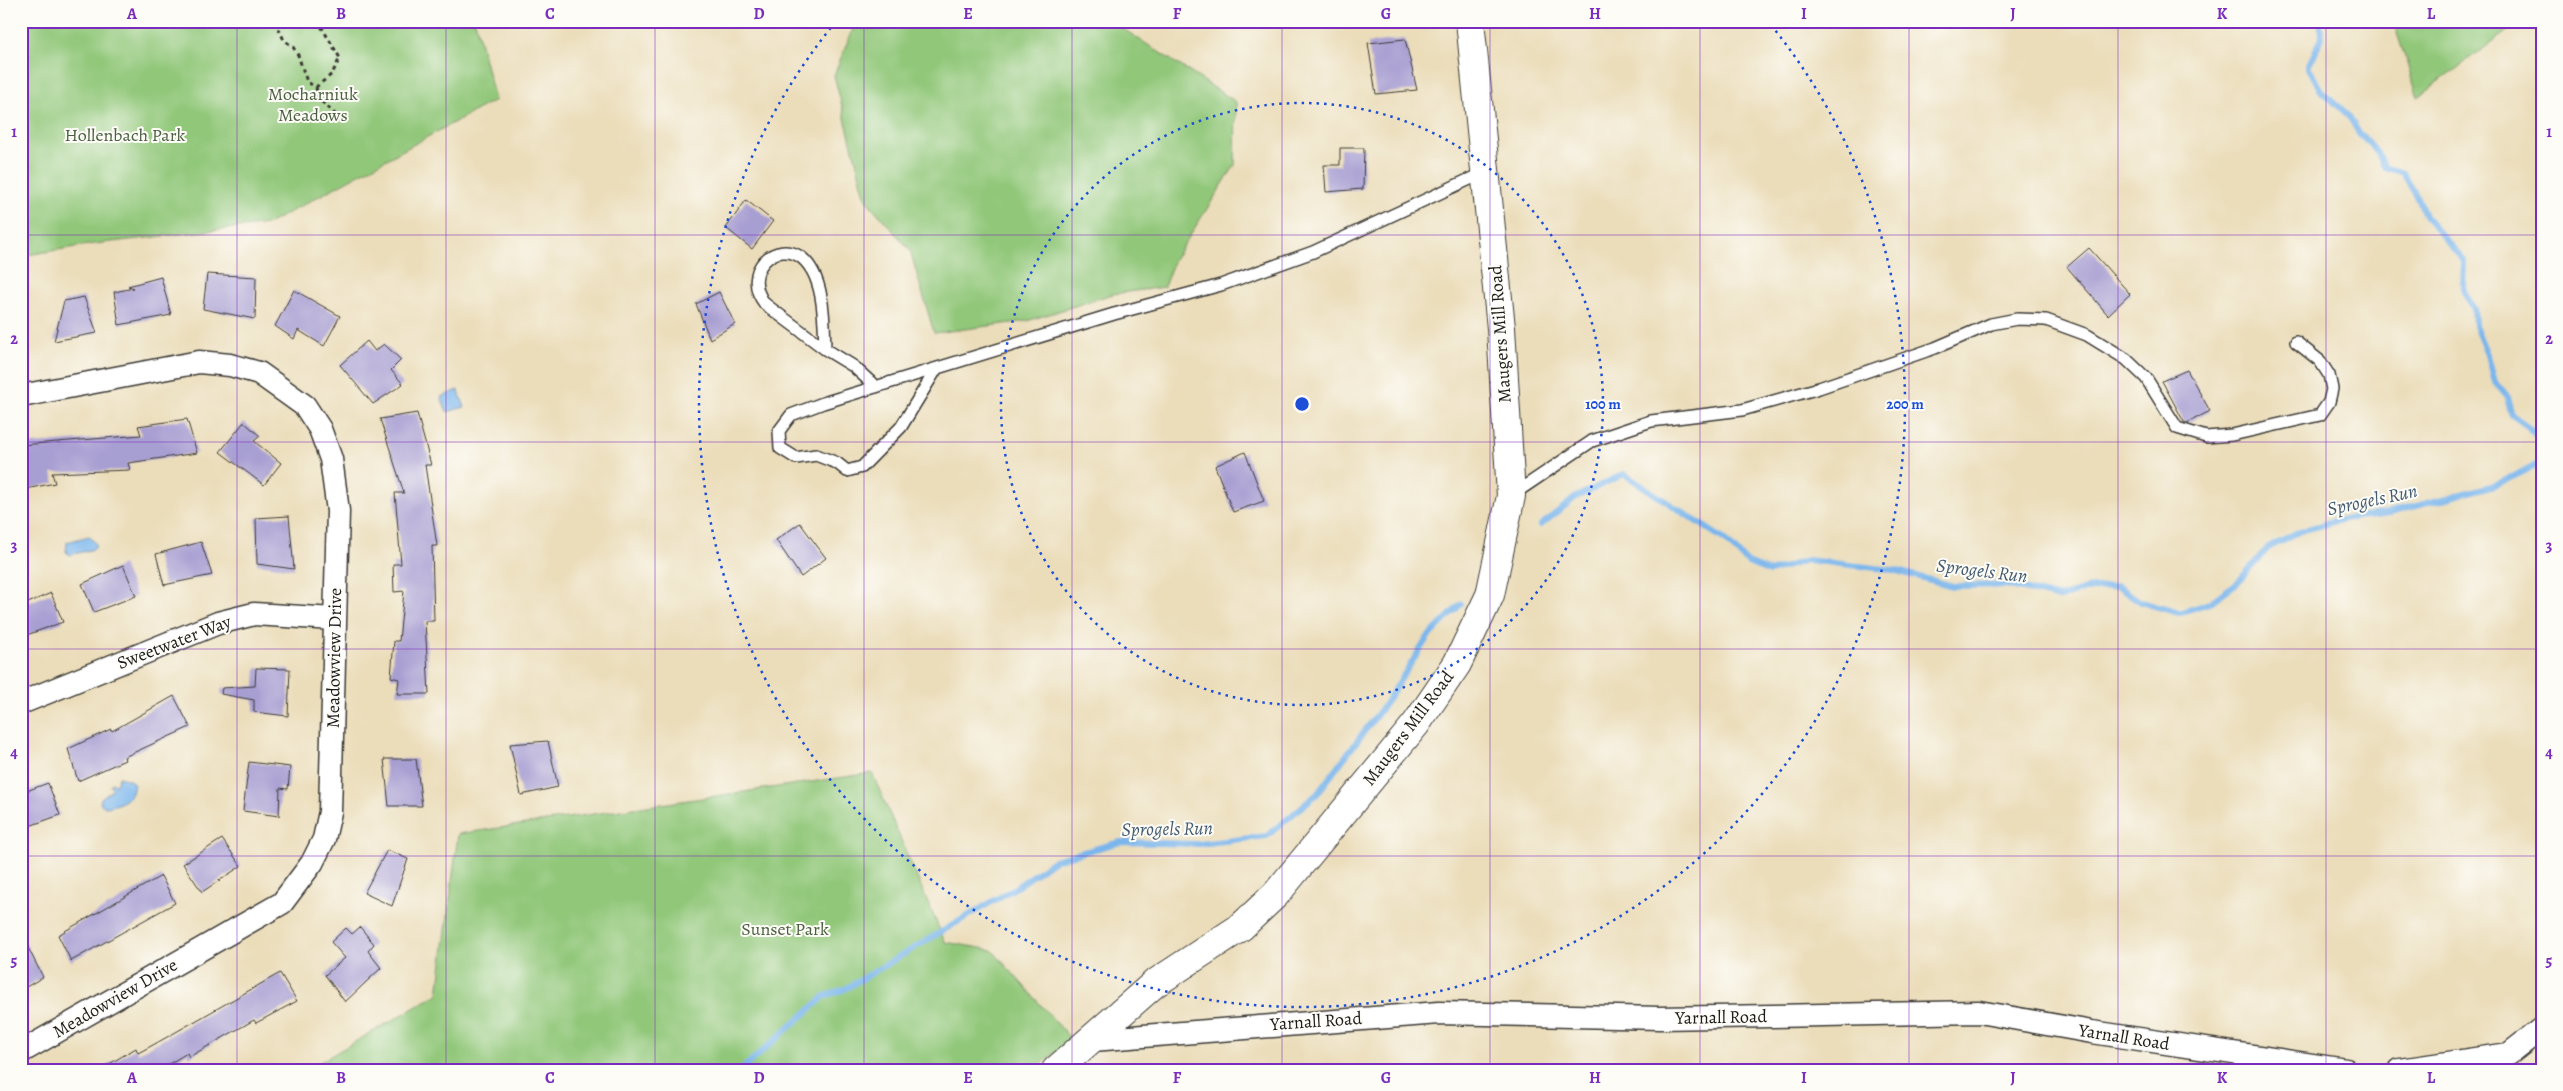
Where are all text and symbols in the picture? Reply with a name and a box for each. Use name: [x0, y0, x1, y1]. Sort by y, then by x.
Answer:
text: A: [126, 3, 138, 25]
text: B: [336, 3, 346, 25]
text: C: [545, 3, 555, 25]
text: D: [753, 3, 765, 25]
text: E: [963, 3, 973, 25]
text: F: [1173, 3, 1182, 25]
text: G: [1381, 3, 1391, 25]
text: H: [1589, 3, 1601, 25]
text: I: [1801, 3, 1807, 25]
text: J: [2010, 3, 2016, 25]
text: K: [2217, 3, 2228, 25]
text: L: [2427, 3, 2436, 25]
park label: Mocharniuk Meadows: [268, 82, 358, 127]
text: 1: [11, 121, 17, 143]
text: 1: [2546, 121, 2552, 143]
park label: Hollenbach Park: [64, 123, 186, 147]
street label: Maugers Mill Road: [1483, 264, 1517, 404]
text: 2: [10, 328, 18, 350]
text: 2: [2545, 328, 2553, 350]
text: 100 m: [1585, 394, 1621, 414]
text: 200 m: [1886, 394, 1924, 414]
centre of rings: [1293, 395, 1311, 413]
water label: Sprogels Run: [2325, 478, 2420, 522]
text: 3: [11, 535, 18, 557]
text: 3: [2546, 535, 2553, 557]
water label: Sprogels Run: [1935, 553, 2029, 589]
street label: Meadowview Drive: [321, 588, 347, 728]
street label: Sweetwater Way: [114, 609, 235, 675]
street label: Maugers Mill Road: [1357, 665, 1459, 790]
text: 4: [10, 742, 18, 764]
text: 4: [2545, 742, 2553, 764]
water label: Sprogels Run: [1121, 815, 1213, 843]
park label: Sunset Park: [741, 917, 829, 941]
text: 5: [11, 950, 18, 972]
text: 5: [2546, 950, 2553, 972]
street label: Meadowview Drive: [48, 953, 182, 1043]
street label: Yarnall Road: [1674, 1004, 1768, 1030]
street label: Yarnall Road: [1268, 1006, 1363, 1036]
street label: Yarnall Road: [2076, 1018, 2172, 1056]
text: A: [126, 1067, 138, 1089]
text: B: [336, 1067, 346, 1089]
text: C: [545, 1067, 555, 1089]
text: D: [753, 1067, 765, 1089]
text: E: [963, 1067, 973, 1089]
text: F: [1173, 1067, 1182, 1089]
text: G: [1381, 1067, 1391, 1089]
text: H: [1589, 1067, 1601, 1089]
text: I: [1801, 1067, 1807, 1089]
text: J: [2010, 1067, 2016, 1089]
text: K: [2217, 1067, 2228, 1089]
text: L: [2427, 1067, 2436, 1089]

